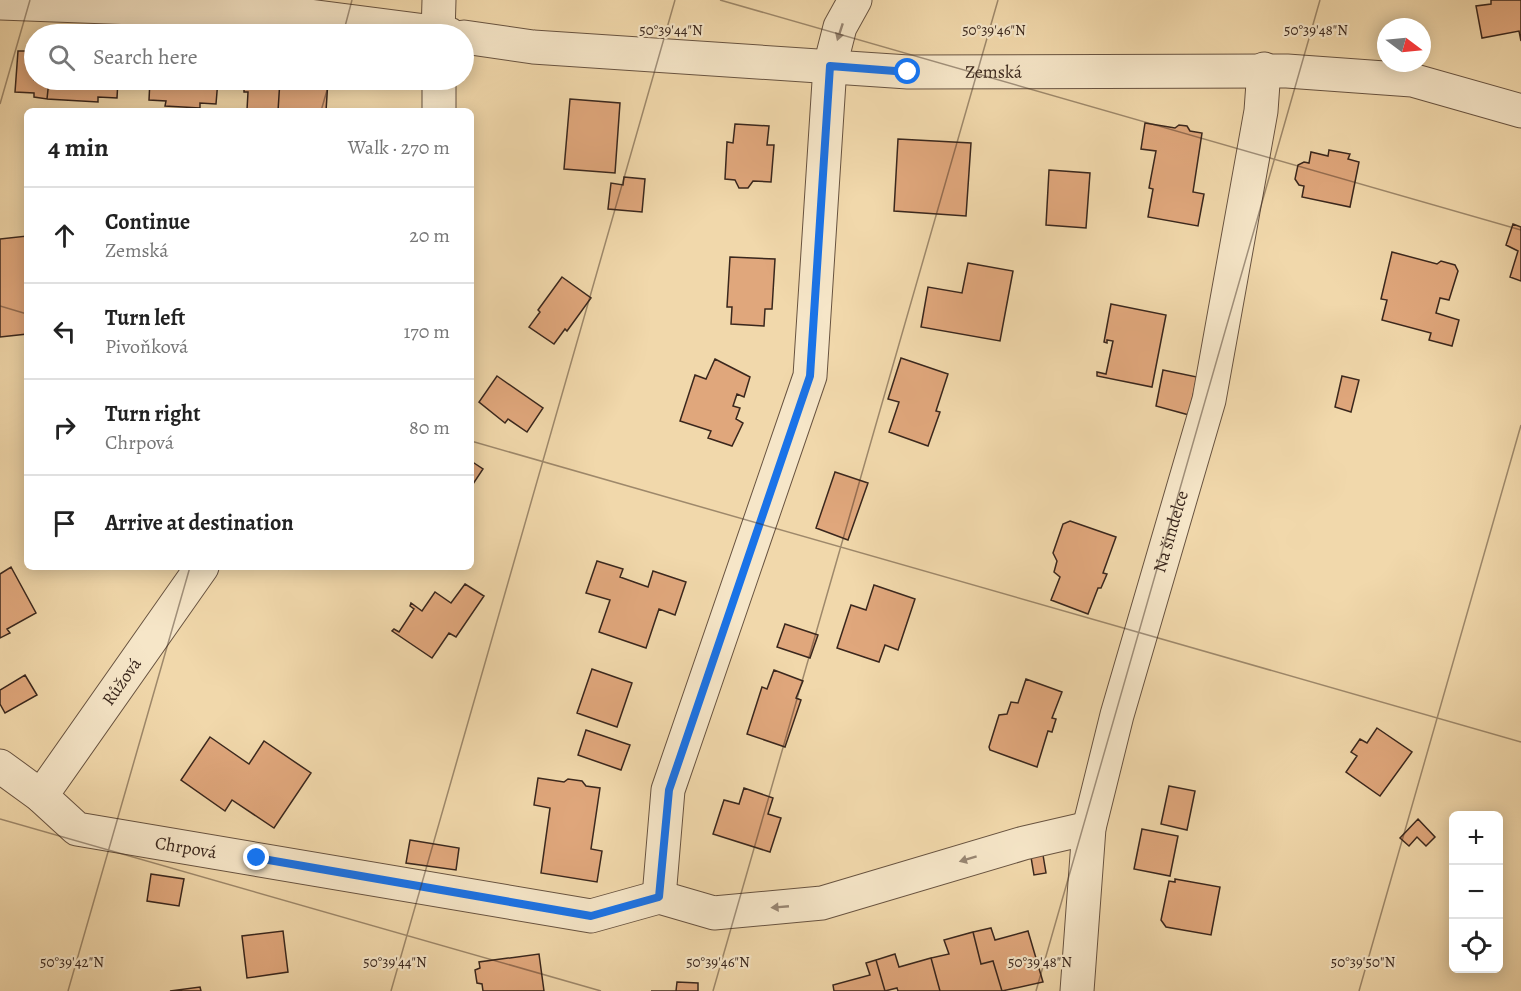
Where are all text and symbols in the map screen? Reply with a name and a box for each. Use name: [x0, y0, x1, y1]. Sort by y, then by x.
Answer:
north arrow: [1377, 18, 1431, 72]
text: 50°39'44"N: [639, 20, 703, 40]
text: 50°39'46"N: [962, 20, 1026, 40]
text: 50°39'48"N: [1284, 20, 1348, 40]
one-way arrow: [834, 23, 844, 41]
search box: [24, 24, 474, 90]
icon: search: [45, 41, 78, 74]
text: Search here: [93, 42, 198, 72]
route start: [894, 58, 920, 84]
street label: Zemská: [965, 60, 1023, 84]
text: 4 min: [48, 130, 109, 165]
text: Walk · 270 m: [348, 134, 450, 161]
text: Continue: [105, 207, 190, 237]
icon: ahead: [48, 219, 81, 252]
text: 20 m: [409, 222, 450, 249]
text: Zemská: [105, 237, 168, 264]
text: Turn left: [105, 303, 185, 333]
icon: left: [48, 315, 81, 348]
text: 170 m: [404, 318, 450, 345]
text: Pivoňková: [105, 333, 188, 360]
text: Turn right: [105, 399, 201, 429]
icon: right: [48, 411, 81, 444]
text: 80 m: [409, 414, 450, 441]
text: Chrpová: [105, 429, 174, 456]
street label: Na šindelce: [1147, 488, 1194, 575]
icon: arrive: [48, 507, 81, 540]
text: Arrive at destination: [105, 508, 294, 538]
street label: Růžová: [96, 652, 147, 710]
map controls: [1449, 811, 1503, 973]
button: +: [1449, 811, 1503, 865]
street label: Chrpová: [153, 830, 219, 865]
route end: [243, 844, 269, 870]
one-way arrow: [959, 855, 977, 864]
button: −: [1449, 865, 1503, 919]
one-way arrow: [770, 902, 789, 912]
button: locate: [1449, 919, 1503, 973]
text: 50°39'42"N: [40, 952, 104, 972]
text: 50°39'44"N: [363, 952, 427, 972]
text: 50°39'46"N: [686, 952, 750, 972]
text: 50°39'48"N: [1008, 952, 1072, 972]
text: 50°39'50"N: [1331, 952, 1395, 972]

